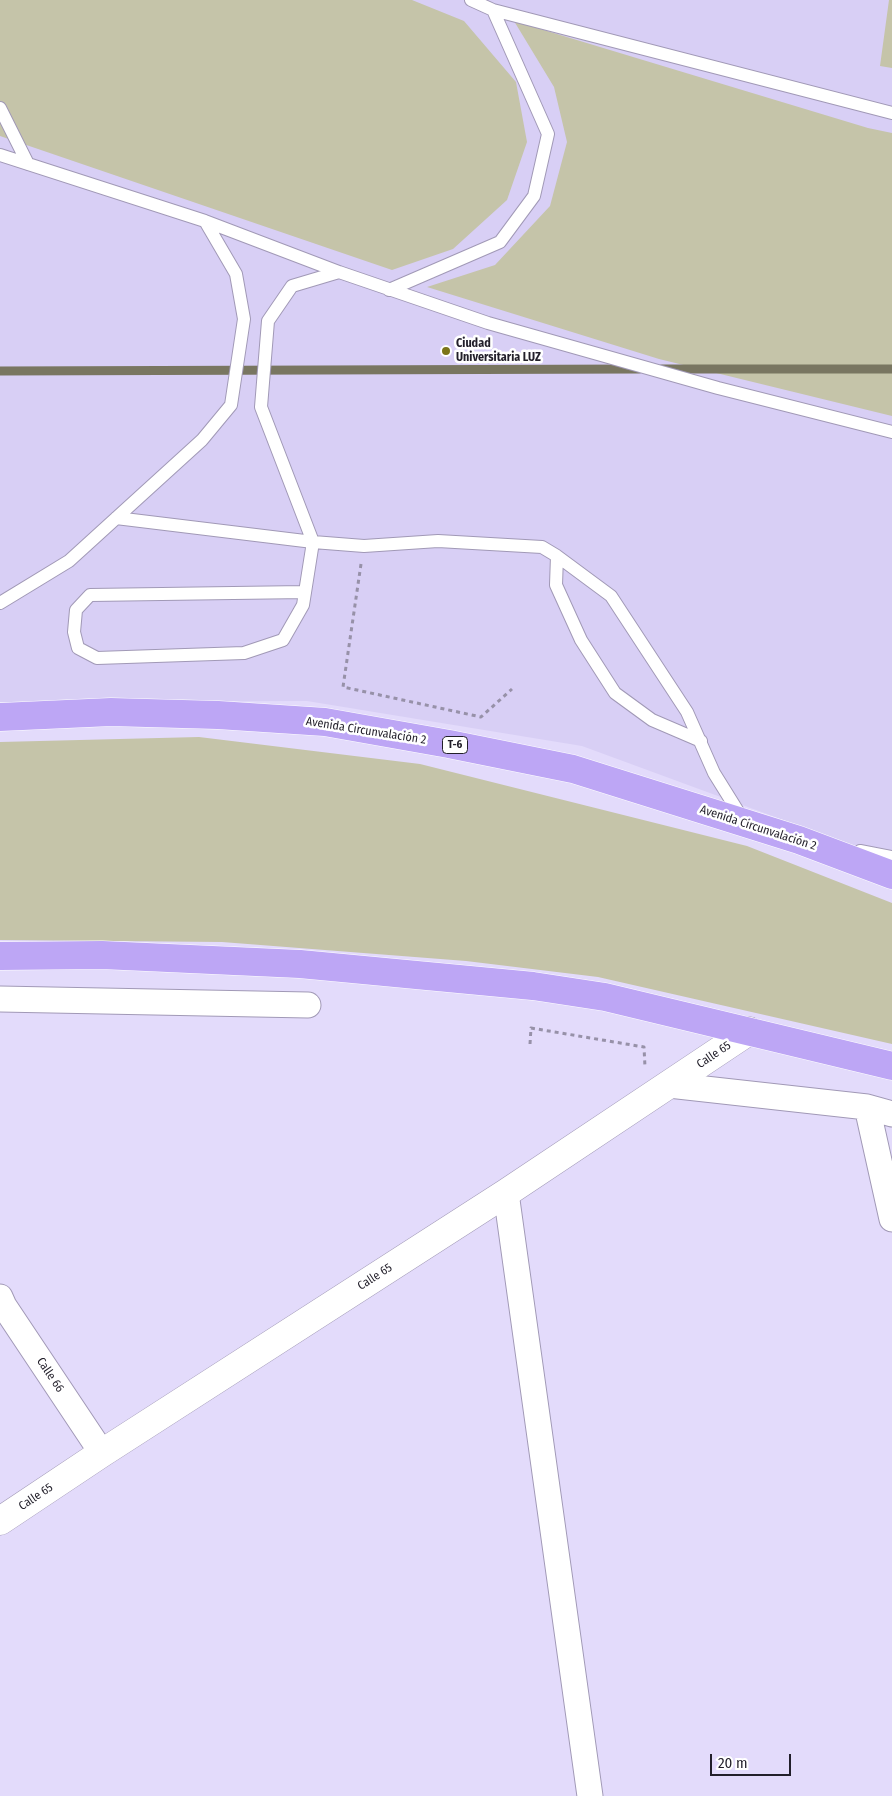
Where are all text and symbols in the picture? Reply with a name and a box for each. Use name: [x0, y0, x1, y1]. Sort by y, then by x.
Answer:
place label: Ciudad Universitaria LUZ: [456, 337, 541, 365]
marker: Ciudad Universitaria LUZ: [440, 345, 452, 357]
street label: Avenida Circunvalación 2: [305, 714, 427, 748]
road number: T-6: [442, 736, 468, 754]
street label: Avenida Circunvalación 2: [698, 802, 818, 854]
street label: Calle 65: [694, 1038, 734, 1072]
street label: Calle 65: [355, 1261, 395, 1293]
street label: Calle 66: [33, 1355, 67, 1395]
street label: Calle 65: [16, 1480, 56, 1514]
scale bar: [712, 1744, 793, 1776]
text: 20 m: [718, 1754, 748, 1772]

